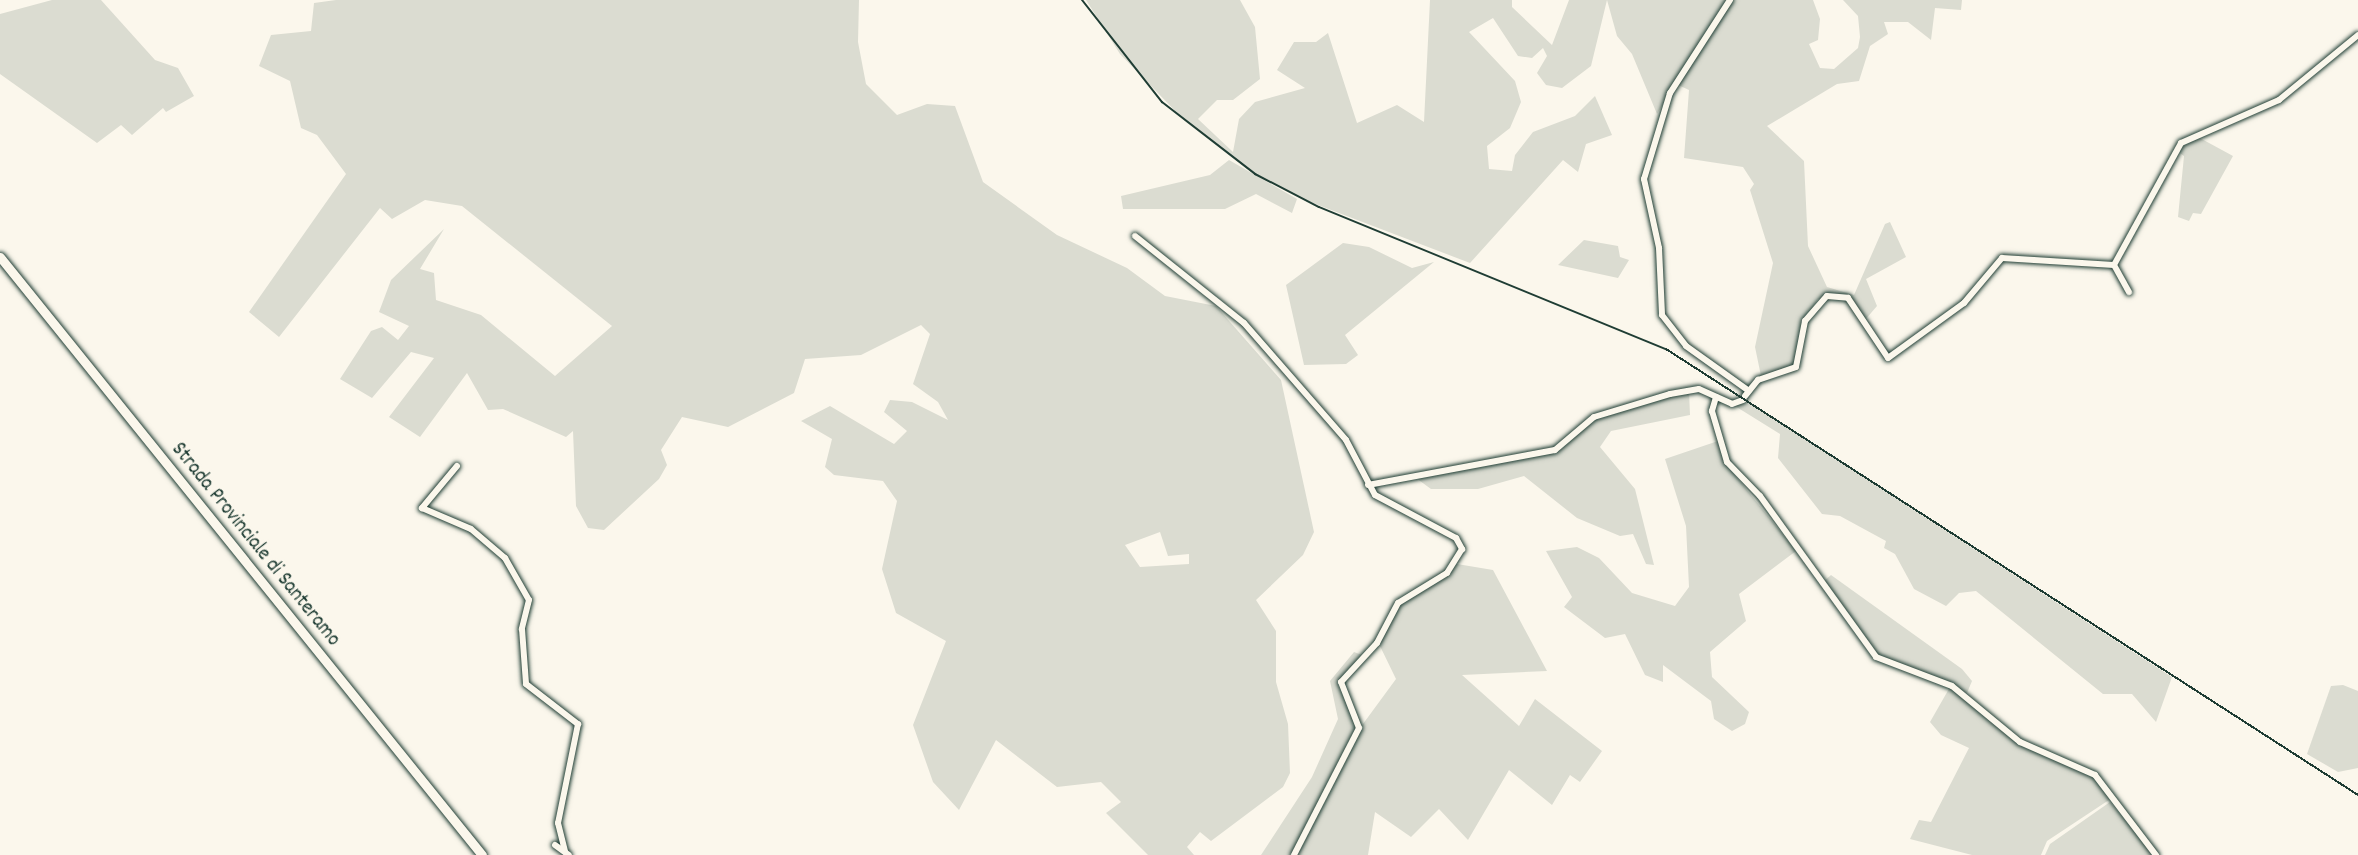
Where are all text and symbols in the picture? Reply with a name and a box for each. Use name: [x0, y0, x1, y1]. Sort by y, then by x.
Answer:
street label: Strada Provinciale di Santeramo: [165, 438, 345, 652]

